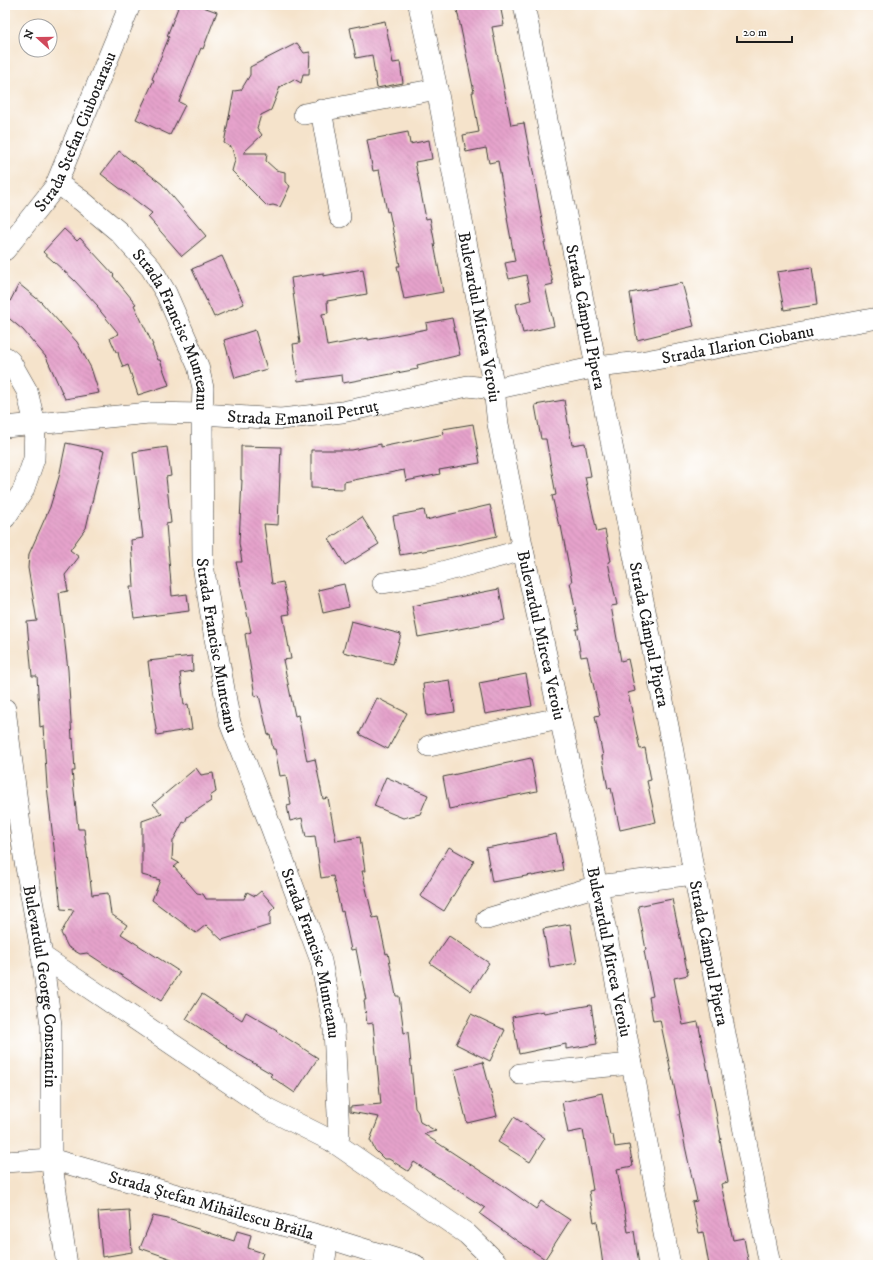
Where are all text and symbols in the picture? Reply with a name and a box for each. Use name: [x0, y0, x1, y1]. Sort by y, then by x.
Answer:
north arrow: [18, 18, 58, 58]
scale bar: [737, 18, 792, 44]
text: 20 m: [743, 25, 767, 40]
text: N: [21, 28, 38, 41]
street label: Strada Stefan Ciubotarasu: [29, 49, 122, 217]
street label: Bulevardul Mircea Veroiu: [452, 230, 505, 404]
street label: Strada Câmpul Pipera: [560, 243, 611, 392]
street label: Strada Francisc Munteanu: [127, 244, 213, 411]
street label: Strada Ilarion Ciobanu: [660, 320, 816, 370]
street label: Strada Emanoil Petruț: [227, 395, 381, 431]
street label: Bulevardul Mircea Veroiu: [511, 548, 570, 722]
street label: Strada Francisc Munteanu: [191, 558, 243, 736]
street label: Strada Câmpul Pipera: [624, 560, 674, 710]
street label: Bulevardul Mircea Veroiu: [581, 865, 636, 1039]
street label: Strada Francisc Munteanu: [275, 866, 344, 1039]
street label: Strada Câmpul Pipera: [683, 879, 733, 1028]
street label: Bulevardul George Constantin: [17, 883, 61, 1088]
street label: Strada Ștefan Mihăilescu Brăila: [106, 1166, 317, 1246]

